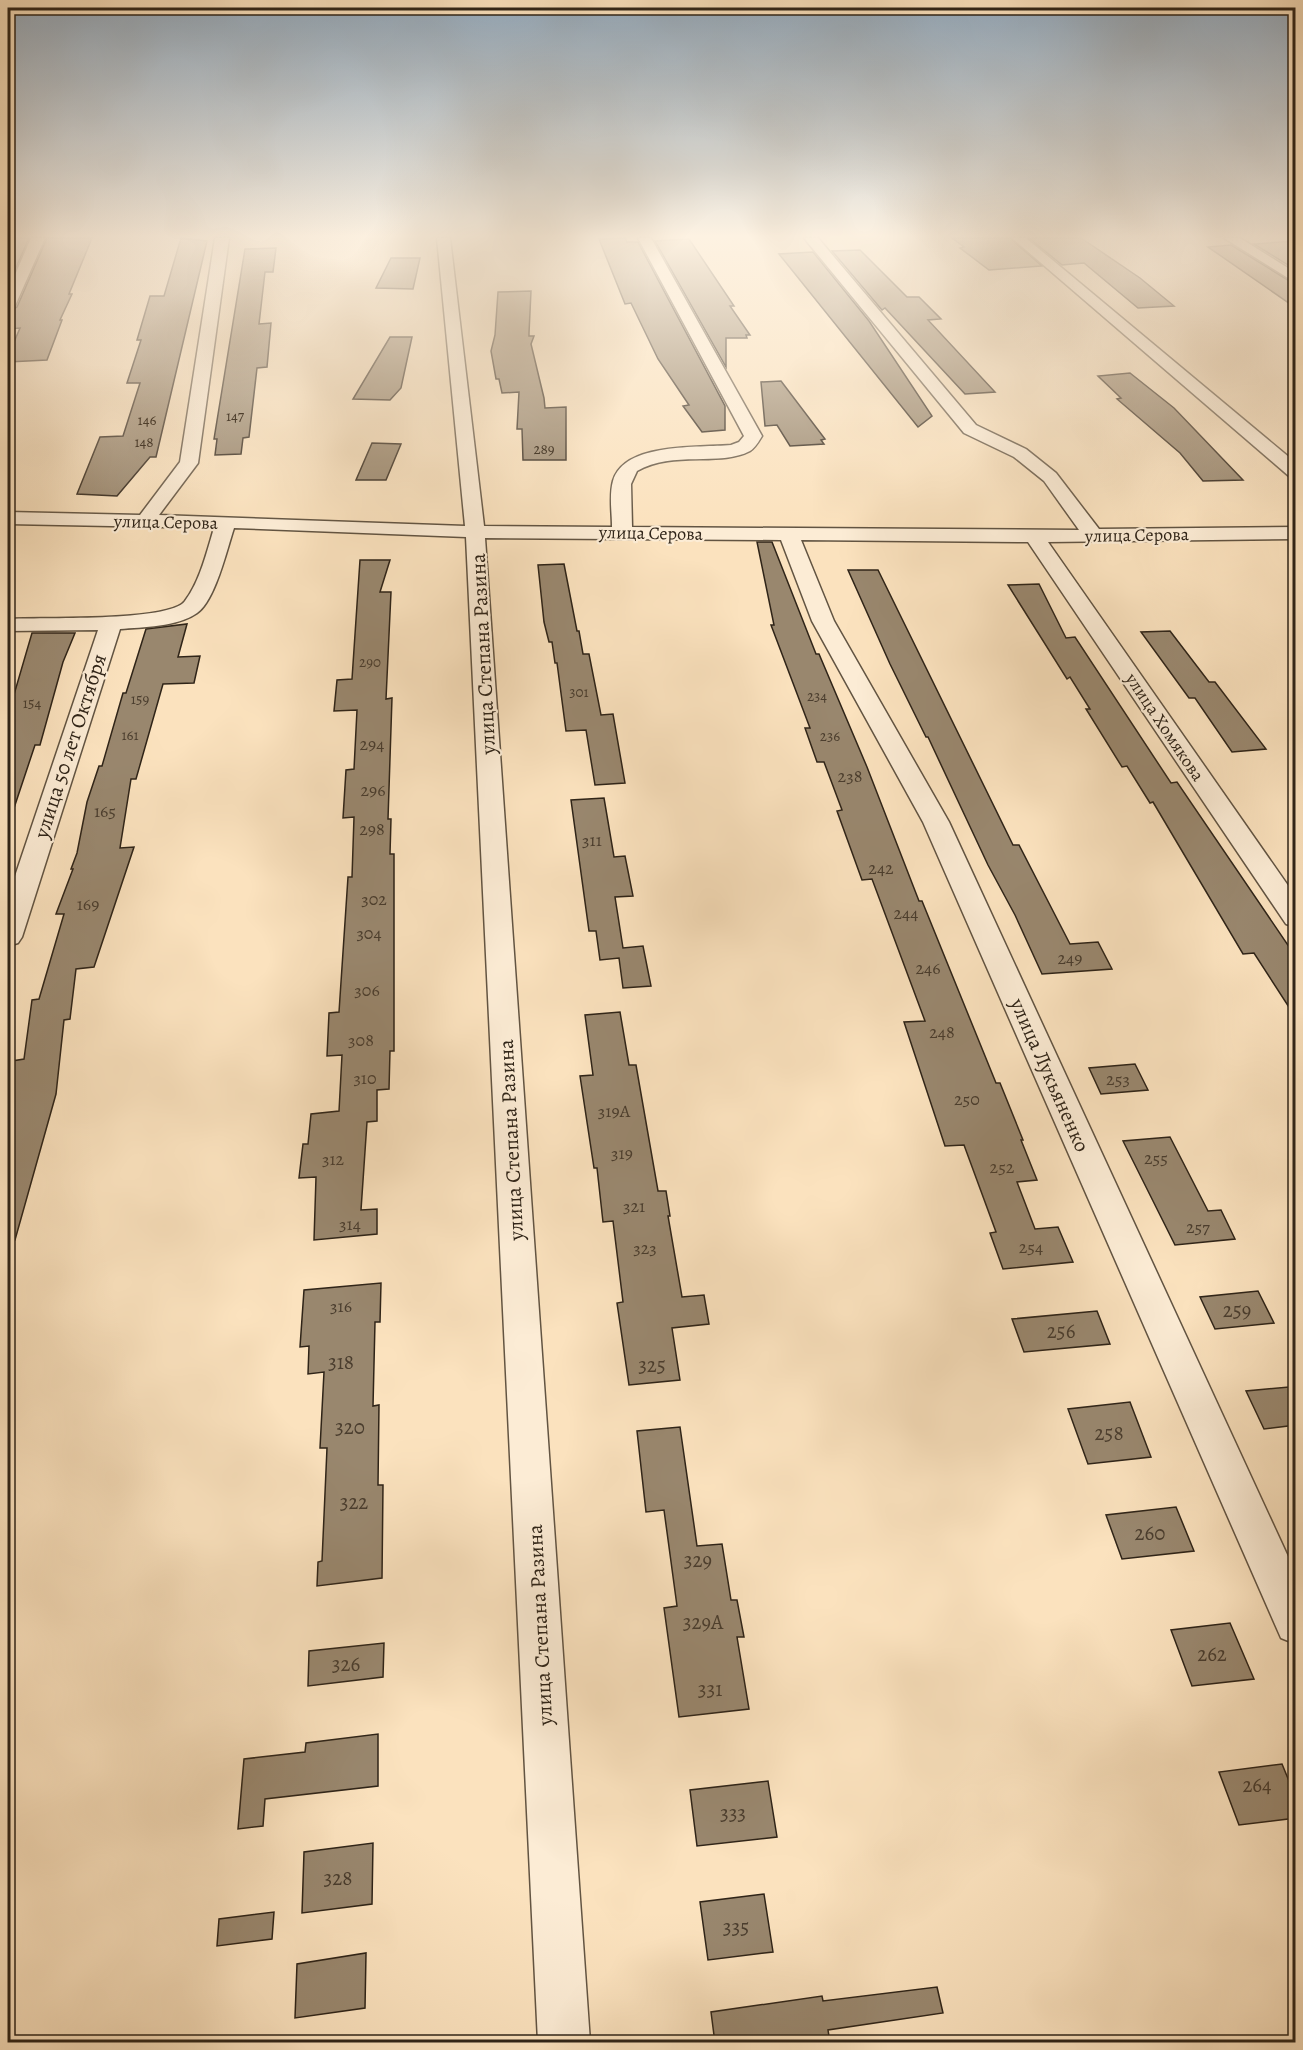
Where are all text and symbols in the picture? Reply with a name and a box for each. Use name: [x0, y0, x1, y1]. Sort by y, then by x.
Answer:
house number: 147: [226, 406, 245, 426]
house number: 146: [138, 410, 156, 430]
house number: 148: [134, 432, 154, 452]
house number: 289: [533, 439, 555, 459]
street label: улица Серова: [113, 509, 219, 535]
street label: улица Серова: [598, 520, 704, 546]
street label: улица Серова: [1084, 522, 1190, 548]
street label: улица Степана Разина: [464, 552, 502, 756]
street label: улица 50 лет Октября: [27, 650, 113, 843]
house number: 290: [359, 652, 381, 672]
street label: улица Хомякова: [1119, 667, 1210, 786]
house number: 301: [569, 682, 589, 702]
house number: 234: [807, 686, 827, 706]
house number: 159: [131, 689, 149, 709]
house number: 154: [23, 693, 41, 713]
house number: 161: [121, 725, 139, 745]
house number: 236: [820, 726, 840, 746]
house number: 294: [360, 732, 384, 756]
house number: 238: [838, 764, 862, 788]
house number: 296: [360, 778, 386, 802]
house number: 165: [94, 799, 116, 823]
house number: 298: [359, 817, 385, 841]
house number: 311: [582, 828, 602, 852]
house number: 242: [868, 856, 894, 880]
house number: 302: [361, 887, 387, 911]
house number: 169: [77, 892, 99, 916]
house number: 244: [894, 901, 918, 925]
house number: 304: [356, 921, 382, 945]
house number: 249: [1058, 946, 1082, 970]
house number: 246: [915, 956, 941, 980]
house number: 306: [354, 978, 380, 1002]
street label: улица Лукьяненко: [1003, 993, 1096, 1156]
house number: 248: [929, 1020, 955, 1044]
house number: 308: [348, 1028, 374, 1052]
street label: улица Степана Разина: [492, 1038, 530, 1242]
house number: 310: [353, 1066, 377, 1090]
house number: 253: [1106, 1067, 1130, 1091]
house number: 250: [954, 1087, 980, 1111]
house number: 319А: [598, 1099, 631, 1123]
house number: 319: [611, 1141, 633, 1165]
house number: 255: [1144, 1146, 1168, 1170]
house number: 312: [322, 1147, 345, 1171]
house number: 252: [990, 1155, 1015, 1179]
house number: 321: [623, 1194, 645, 1218]
house number: 314: [339, 1212, 361, 1236]
house number: 257: [1186, 1215, 1210, 1239]
house number: 254: [1019, 1235, 1043, 1259]
house number: 323: [633, 1236, 657, 1260]
house number: 316: [330, 1294, 352, 1318]
house number: 259: [1223, 1296, 1251, 1324]
house number: 256: [1047, 1317, 1076, 1345]
house number: 318: [328, 1348, 354, 1376]
house number: 325: [638, 1351, 666, 1379]
house number: 320: [335, 1413, 365, 1441]
house number: 258: [1094, 1419, 1124, 1447]
house number: 322: [340, 1488, 368, 1516]
house number: 260: [1135, 1519, 1165, 1547]
street label: улица Степана Разина: [521, 1523, 559, 1727]
house number: 329: [684, 1546, 712, 1574]
house number: 329А: [683, 1608, 724, 1636]
house number: 262: [1197, 1640, 1227, 1668]
house number: 326: [332, 1650, 361, 1678]
house number: 331: [698, 1675, 722, 1703]
house number: 264: [1242, 1771, 1272, 1799]
house number: 333: [720, 1799, 746, 1827]
house number: 328: [324, 1864, 352, 1892]
house number: 335: [723, 1913, 749, 1941]

